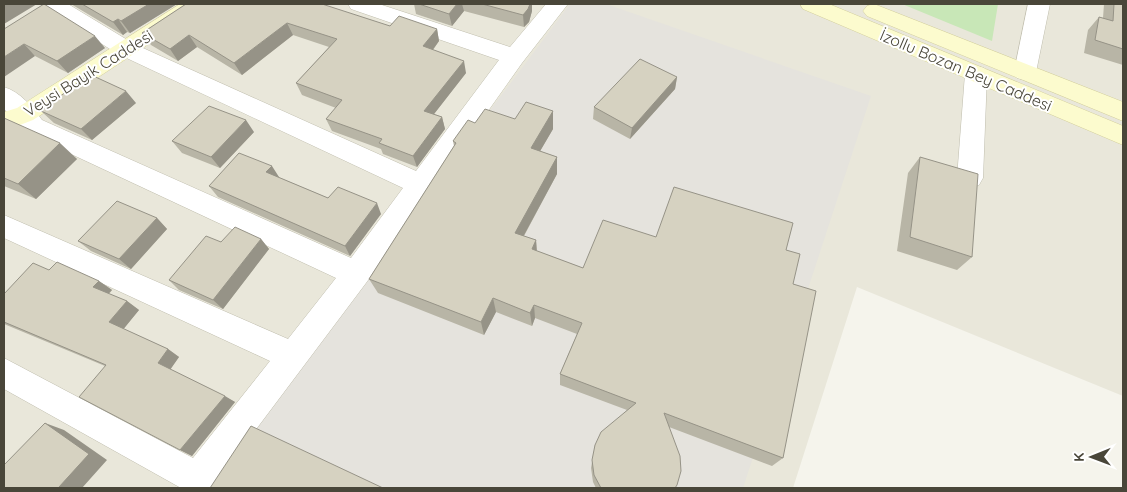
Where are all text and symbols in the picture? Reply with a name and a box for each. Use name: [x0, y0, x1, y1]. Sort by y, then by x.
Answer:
street label: Veysi Bayık Caddesi: [20, 25, 156, 121]
street label: İzollu Bozan Bey Caddesi: [877, 25, 1055, 115]
north arrow: [1067, 432, 1117, 482]
text: K: [1070, 452, 1088, 462]

